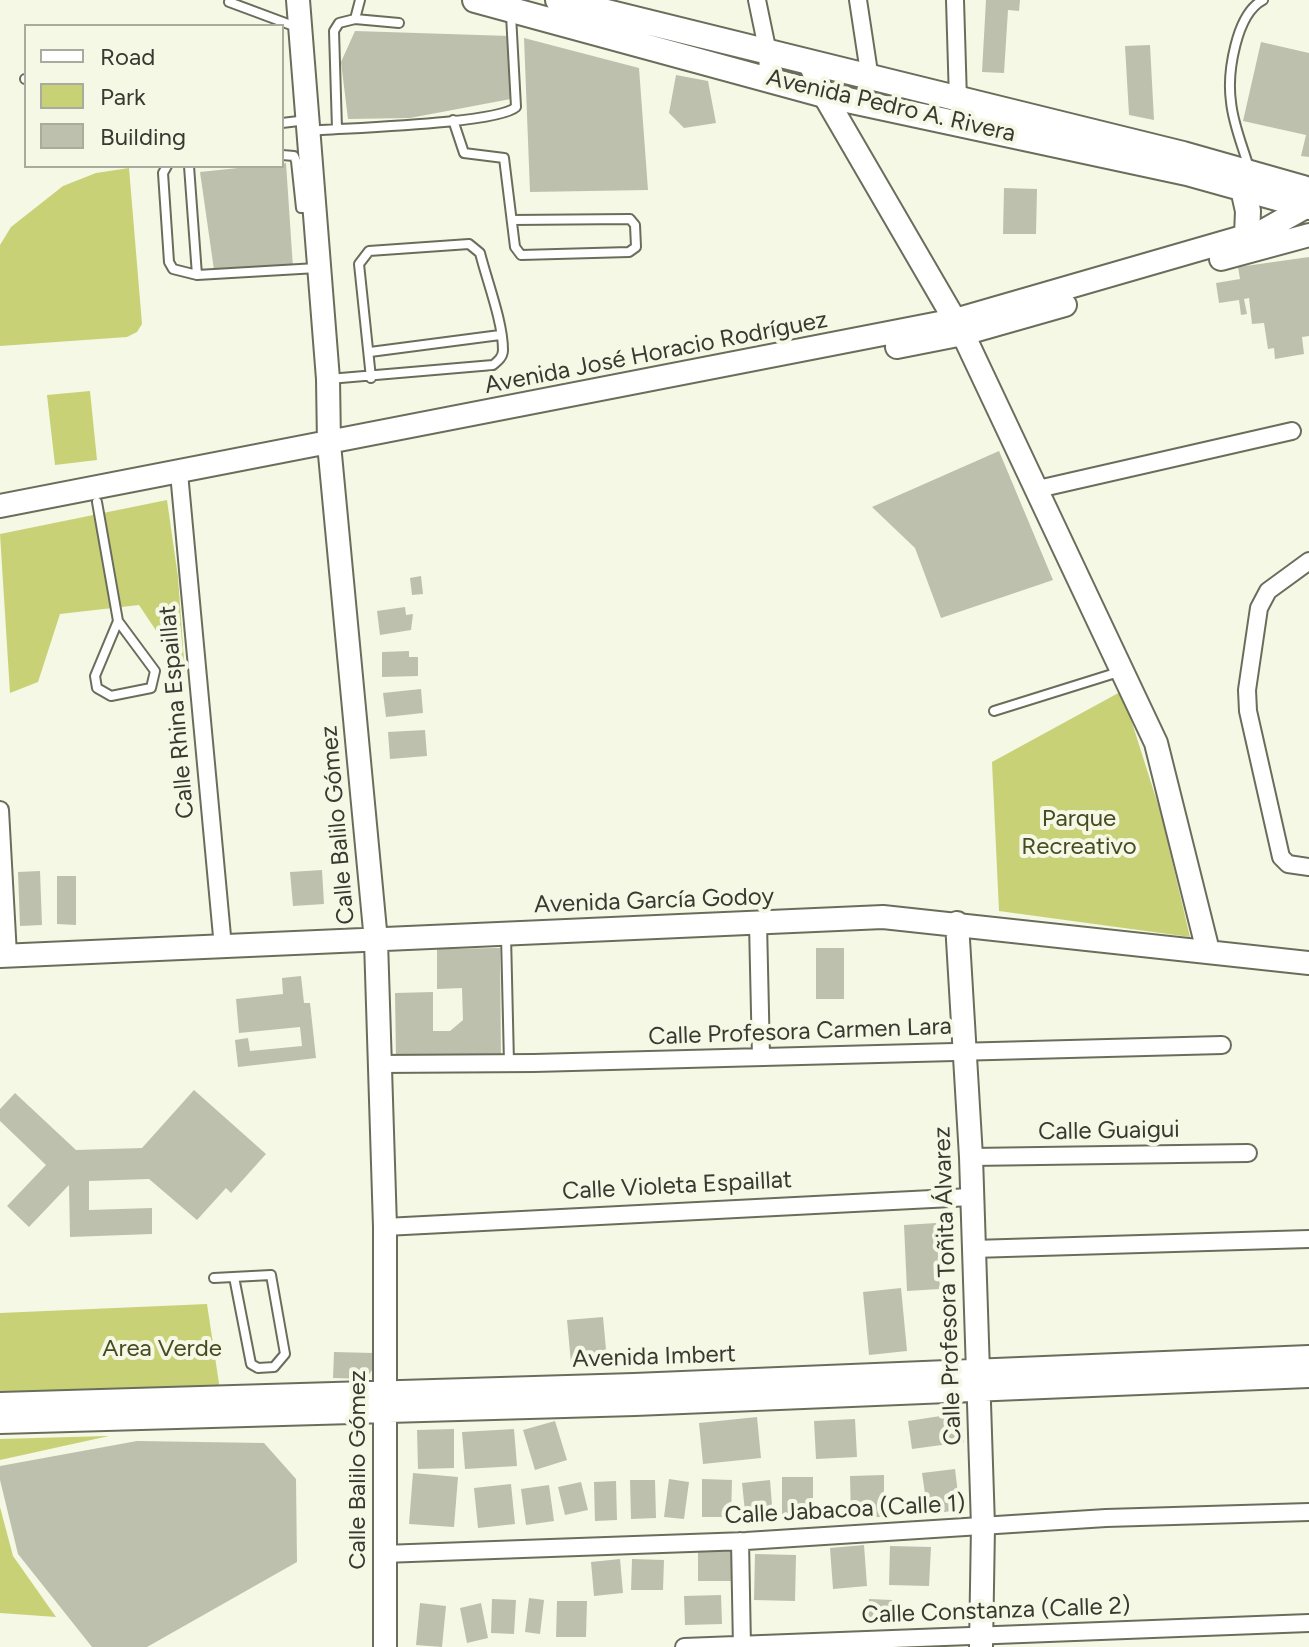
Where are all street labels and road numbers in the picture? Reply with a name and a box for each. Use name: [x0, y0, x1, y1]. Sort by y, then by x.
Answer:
street label: Avenida Pedro A. Rivera: [764, 63, 1018, 149]
street label: Avenida José Horacio Rodríguez: [482, 306, 830, 400]
street label: Calle Rhina Espaillat: [153, 604, 201, 820]
street label: Calle Balilo Gómez: [315, 724, 361, 926]
street label: Avenida García Godoy: [533, 882, 775, 920]
street label: Calle Profesora Carmen Lara: [648, 1012, 952, 1052]
street label: Calle Guaigui: [1038, 1115, 1180, 1147]
street label: Calle Profesora Toñita Álvarez: [928, 1126, 968, 1446]
street label: Calle Violeta Espaillat: [561, 1166, 793, 1206]
street label: Avenida Imbert: [572, 1340, 736, 1374]
street label: Calle Balilo Gómez: [344, 1370, 372, 1570]
street label: Calle Jabacoa (Calle 1): [724, 1489, 966, 1531]
street label: Calle Constanza (Calle 2): [861, 1592, 1131, 1630]

